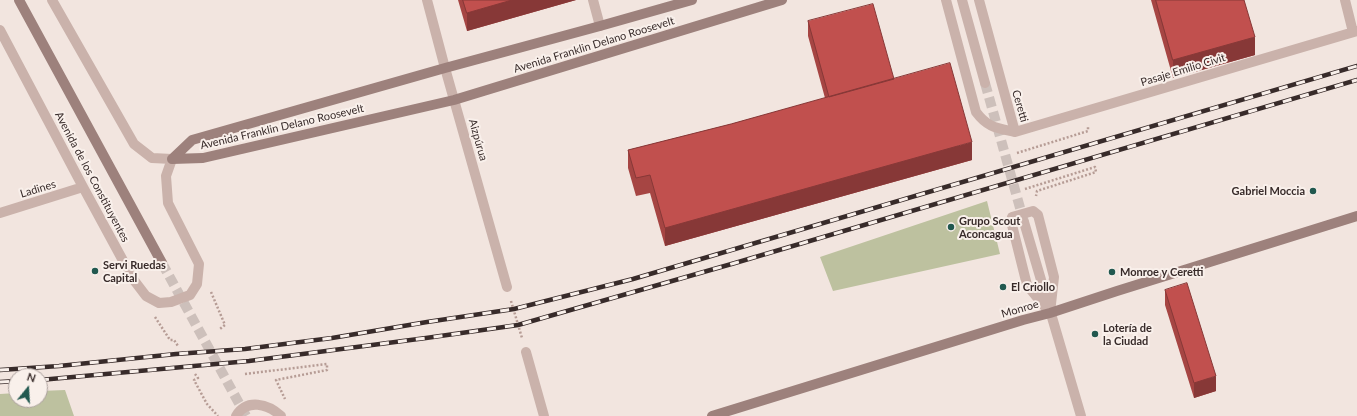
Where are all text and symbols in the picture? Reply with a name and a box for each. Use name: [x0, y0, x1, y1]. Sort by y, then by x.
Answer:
street label: Avenida Franklin Delano Roosevelt: [512, 14, 676, 76]
street label: Pasaje Emilio Civit: [1139, 51, 1227, 89]
street label: Ceretti: [1009, 88, 1031, 124]
street label: Avenida Franklin Delano Roosevelt: [199, 102, 365, 152]
street label: Avenida de los Constituyentes: [52, 110, 132, 244]
street label: Aizpúrua: [466, 118, 490, 162]
street label: Ladines: [19, 177, 57, 201]
place label: Gabriel Moccia: [1232, 184, 1305, 198]
marker: Gabriel Moccia: [1308, 186, 1318, 196]
place label: Grupo Scout Aconcagua: [959, 214, 1020, 240]
marker: Grupo Scout Aconcagua: [946, 222, 956, 232]
place label: Servi Ruedas Capital: [103, 258, 166, 284]
place label: Monroe y Ceretti: [1120, 265, 1203, 279]
marker: Servi Ruedas Capital: [90, 266, 100, 276]
marker: Monroe y Ceretti: [1107, 267, 1117, 277]
place label: El Criollo: [1011, 280, 1055, 294]
marker: El Criollo: [998, 282, 1008, 292]
street label: Monroe: [1000, 297, 1040, 321]
place label: Lotería de la Ciudad: [1103, 321, 1152, 347]
marker: Lotería de la Ciudad: [1090, 329, 1100, 339]
north arrow: [8, 368, 48, 408]
text: N: [26, 370, 38, 385]

